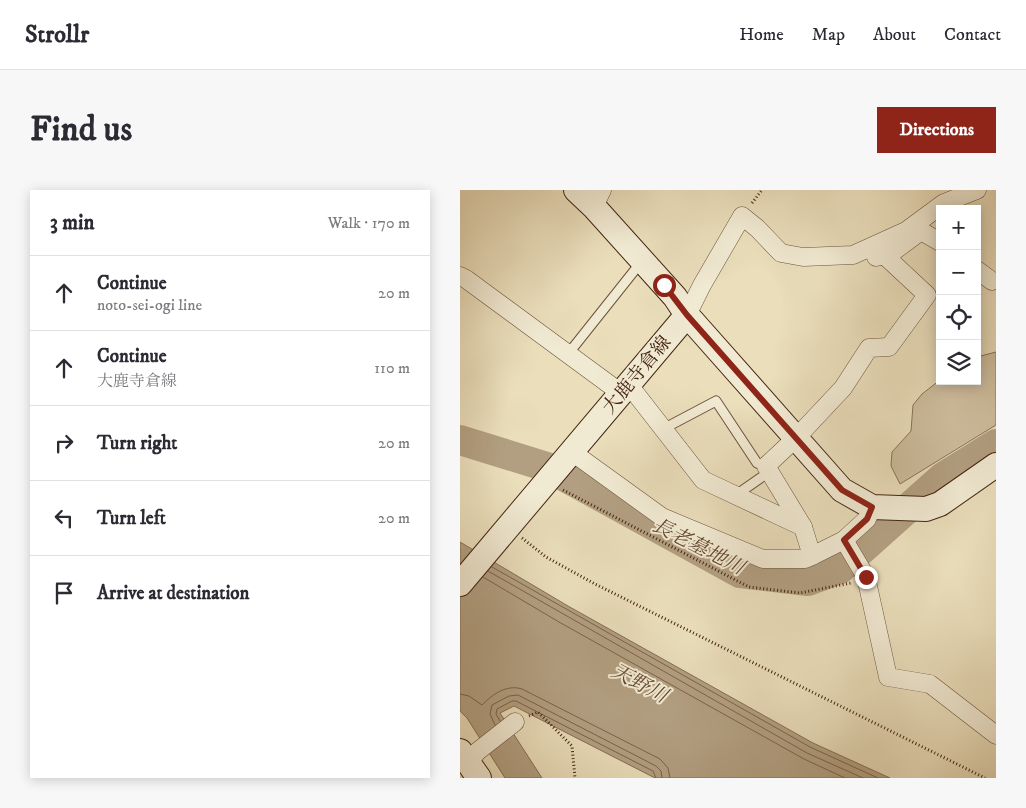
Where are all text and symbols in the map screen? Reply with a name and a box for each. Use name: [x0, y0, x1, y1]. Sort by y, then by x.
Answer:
text: Strollr: [25, 20, 89, 50]
text: Home: [739, 24, 784, 46]
text: Map: [812, 24, 845, 46]
text: About: [873, 24, 916, 46]
text: Contact: [944, 24, 1001, 46]
button: Directions: [877, 107, 996, 153]
text: Find us: [30, 108, 132, 152]
map controls: [936, 205, 981, 385]
button: +: [936, 205, 981, 250]
text: 3 min: [50, 210, 95, 236]
text: Walk · 170 m: [328, 213, 410, 233]
button: −: [936, 250, 981, 295]
text: Continue: [97, 272, 167, 295]
route start: [653, 274, 676, 297]
icon: ahead: [50, 279, 78, 307]
text: 20 m: [378, 283, 410, 303]
text: noto-sei-ogi line: [97, 295, 202, 315]
button: locate: [936, 295, 981, 340]
street label: 大鹿寺倉線: [598, 331, 676, 419]
button: layers: [936, 340, 981, 385]
text: Continue: [97, 345, 167, 368]
icon: ahead: [50, 354, 78, 382]
text: 110 m: [374, 358, 410, 378]
text: 大鹿寺倉線: [97, 371, 177, 391]
icon: right: [50, 429, 78, 457]
text: Turn right: [97, 432, 177, 455]
text: 20 m: [378, 433, 410, 453]
icon: left: [50, 504, 78, 532]
text: Turn left: [97, 507, 166, 530]
text: 20 m: [378, 508, 410, 528]
water label: 長老墓地川: [648, 513, 750, 582]
route end: [855, 566, 878, 589]
icon: arrive: [50, 579, 78, 607]
text: Arrive at destination: [97, 582, 249, 605]
water label: 天野川: [607, 659, 673, 710]

